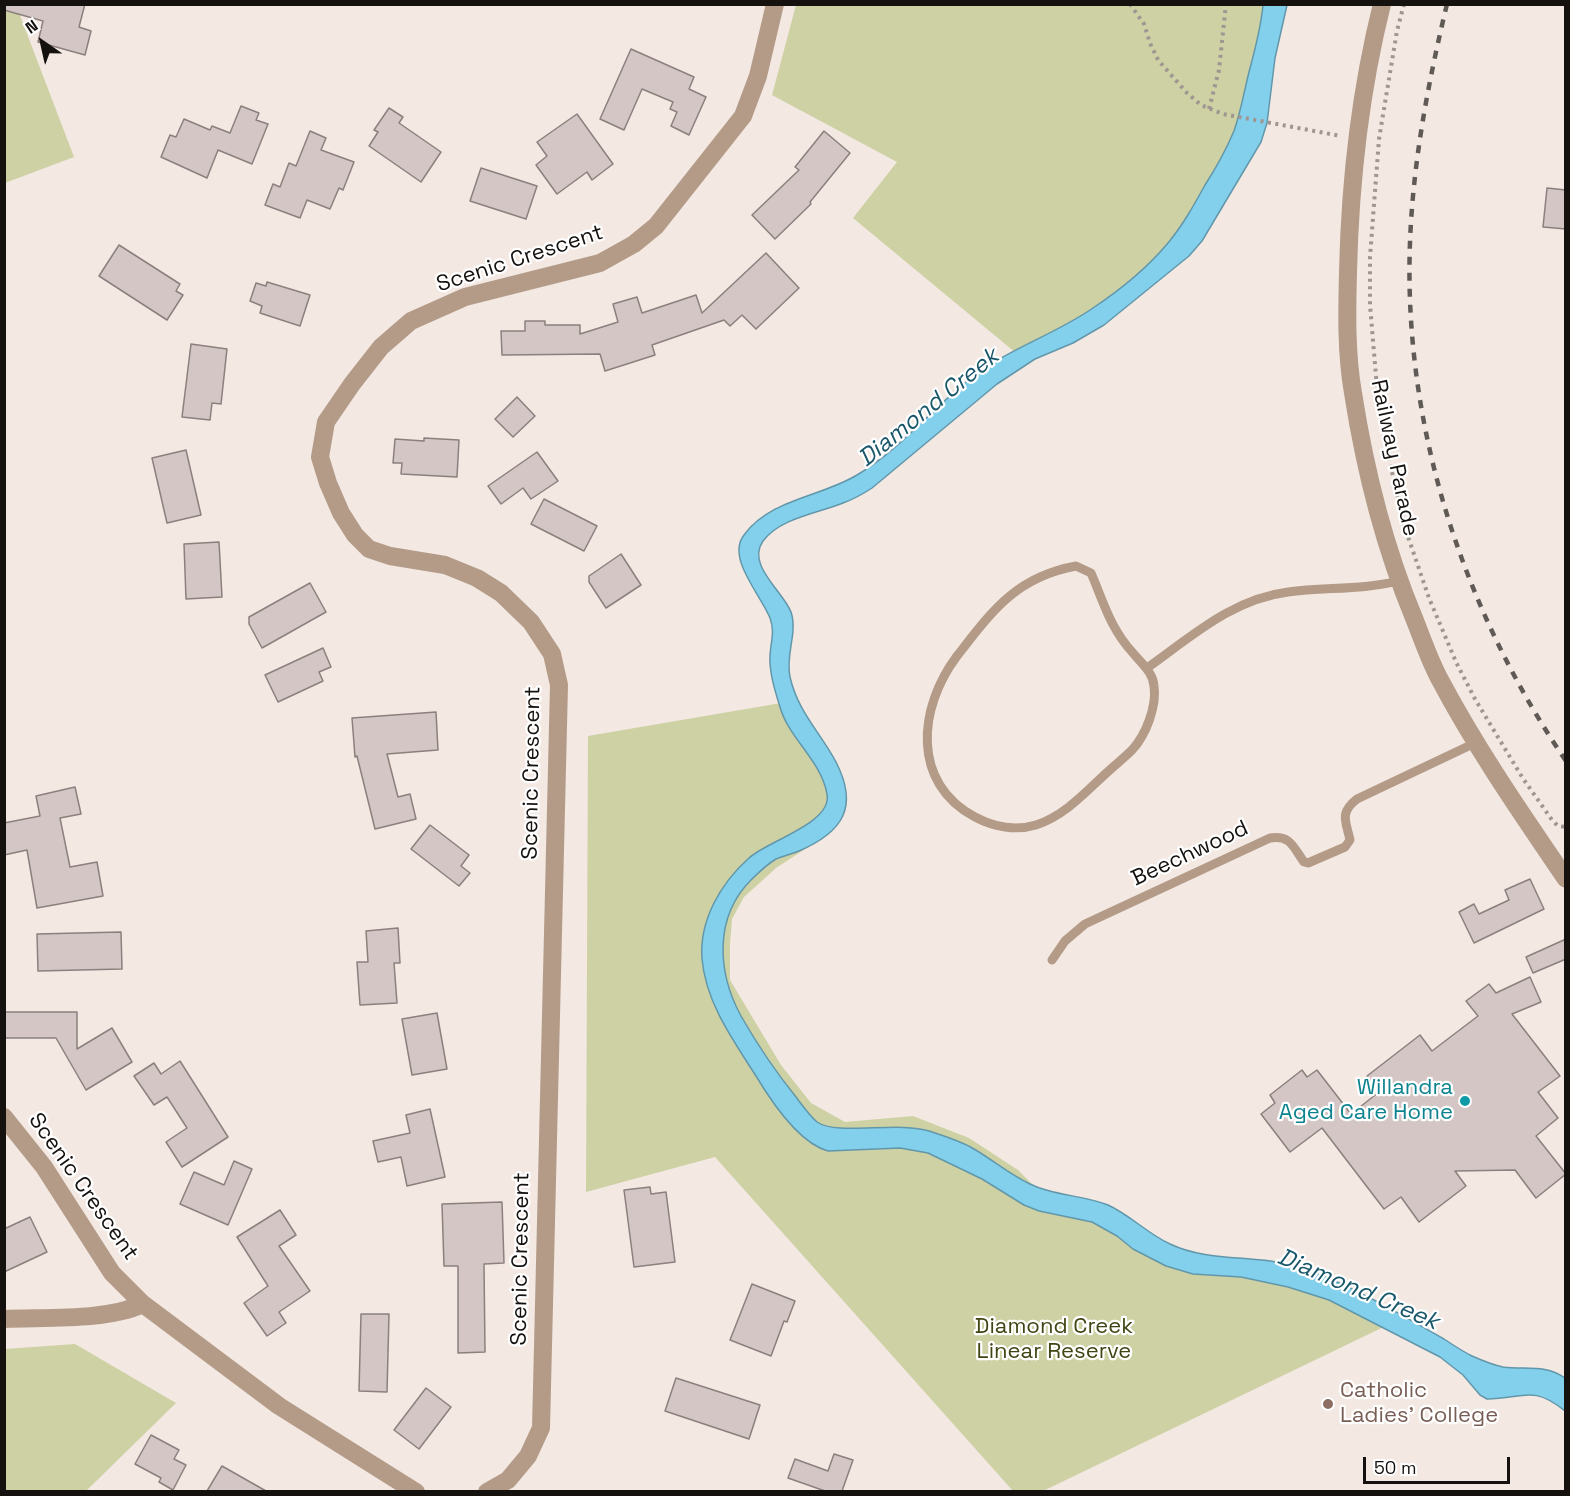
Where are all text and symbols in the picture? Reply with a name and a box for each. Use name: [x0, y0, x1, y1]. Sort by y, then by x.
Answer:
north arrow: [12, 12, 72, 72]
text: N: [21, 15, 42, 38]
street label: Scenic Crescent: [433, 220, 607, 298]
water label: Diamond Creek: [853, 342, 1005, 474]
street label: Railway Parade: [1365, 377, 1423, 539]
street label: Scenic Crescent: [517, 686, 547, 860]
street label: Beechwood: [1127, 815, 1253, 893]
place label: Willandra Aged Care Home: [1279, 1075, 1453, 1126]
marker: Willandra Aged Care Home: [1458, 1094, 1472, 1108]
street label: Scenic Crescent: [22, 1108, 144, 1266]
street label: Scenic Crescent: [506, 1172, 536, 1346]
water label: Diamond Creek: [1273, 1243, 1443, 1337]
park label: Diamond Creek Linear Reserve: [975, 1314, 1133, 1366]
place label: Catholic Ladies' College: [1340, 1378, 1498, 1430]
marker: Catholic Ladies' College: [1321, 1397, 1335, 1411]
scale bar: [1366, 1445, 1513, 1483]
text: 50 m: [1374, 1456, 1416, 1479]

